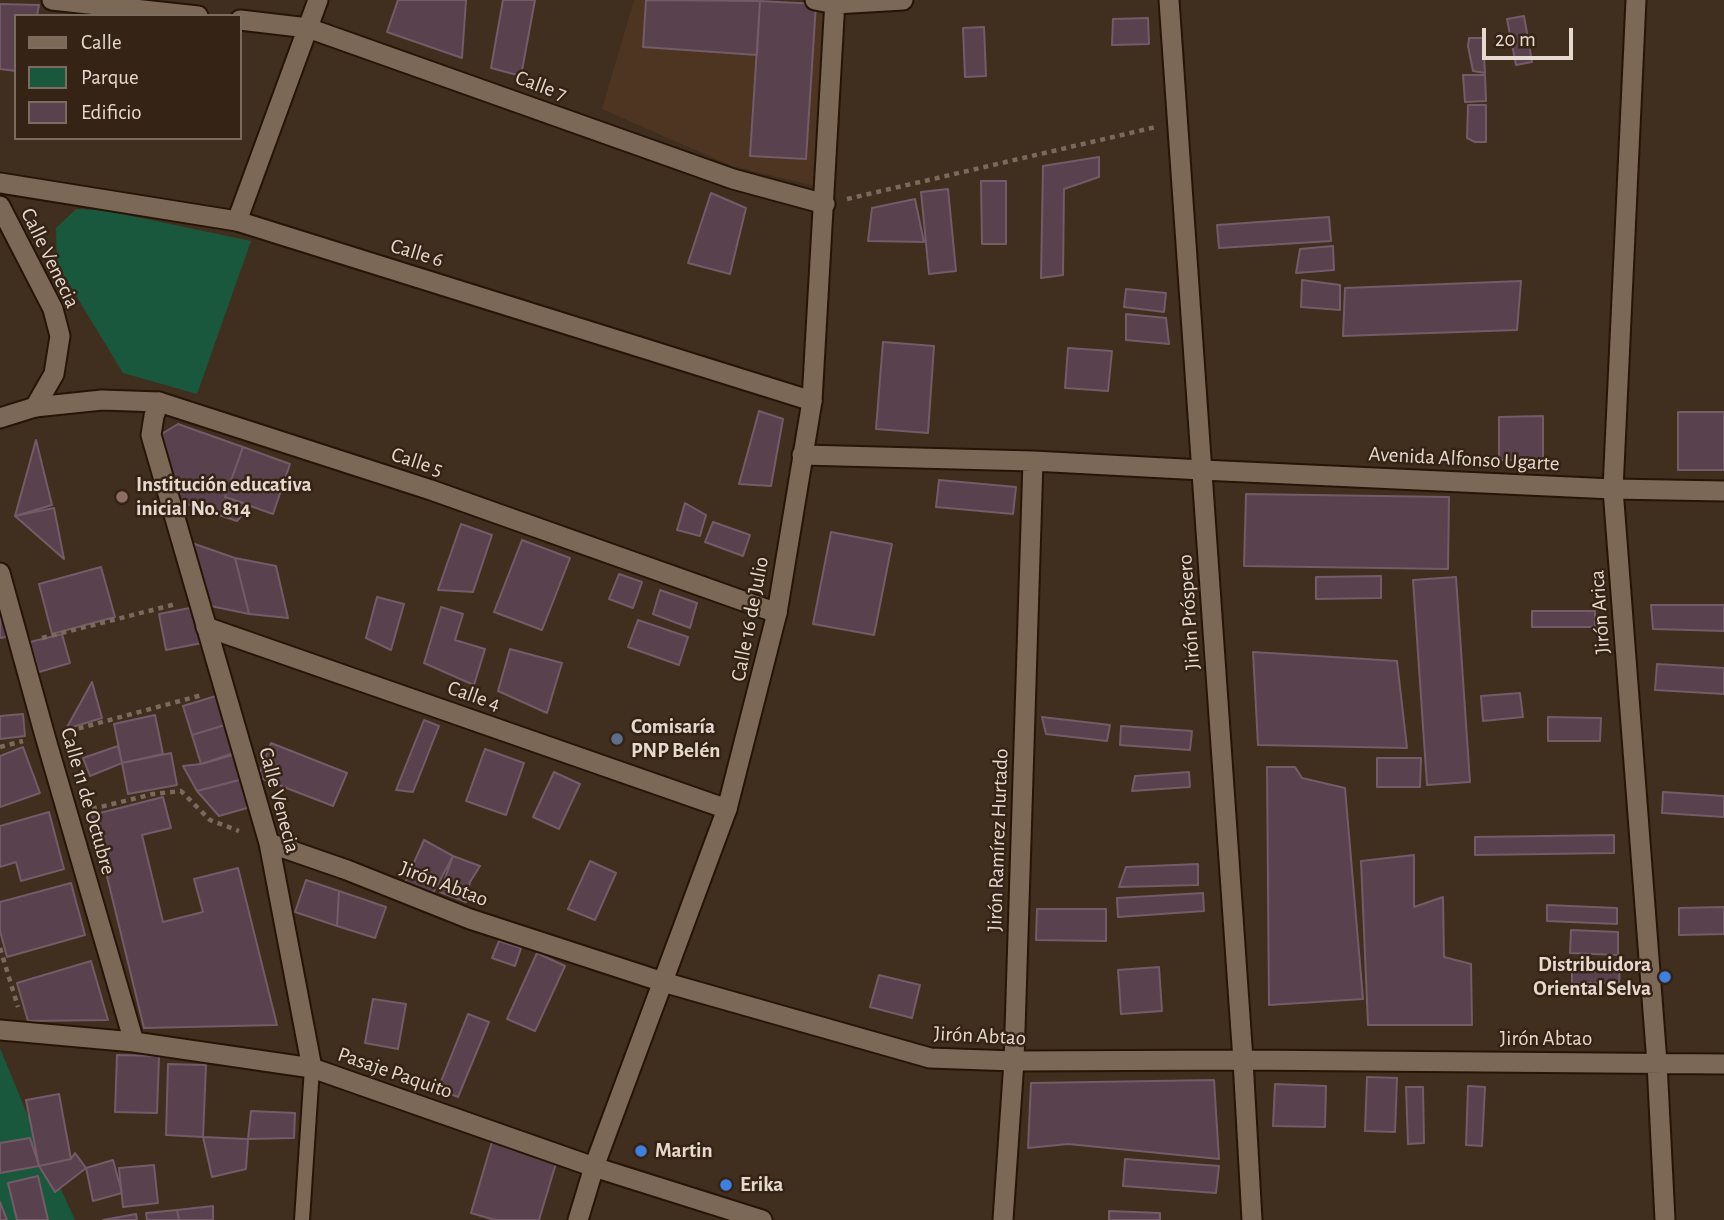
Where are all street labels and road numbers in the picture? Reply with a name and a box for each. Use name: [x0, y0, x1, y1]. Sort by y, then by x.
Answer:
street label: Calle 7: [512, 65, 570, 107]
street label: Calle Venecia: [15, 204, 85, 312]
street label: Calle 6: [387, 233, 447, 273]
street label: Avenida Alfonso Ugarte: [1368, 441, 1560, 477]
street label: Calle 5: [388, 442, 446, 482]
street label: Jirón Próspero: [1172, 553, 1206, 671]
street label: Calle 16 de Julio: [726, 555, 774, 683]
street label: Jirón Arica: [1584, 569, 1616, 655]
street label: Calle 4: [444, 675, 504, 717]
street label: Calle 11 de Octubre: [55, 725, 121, 877]
street label: Calle Venecia: [253, 745, 305, 855]
street label: Jirón Ramírez Hurtado: [982, 748, 1014, 932]
street label: Jirón Abtao: [396, 856, 492, 912]
street label: Jirón Abtao: [933, 1021, 1027, 1051]
street label: Jirón Abtao: [1500, 1026, 1592, 1052]
street label: Pasaje Paquito: [334, 1042, 456, 1104]

